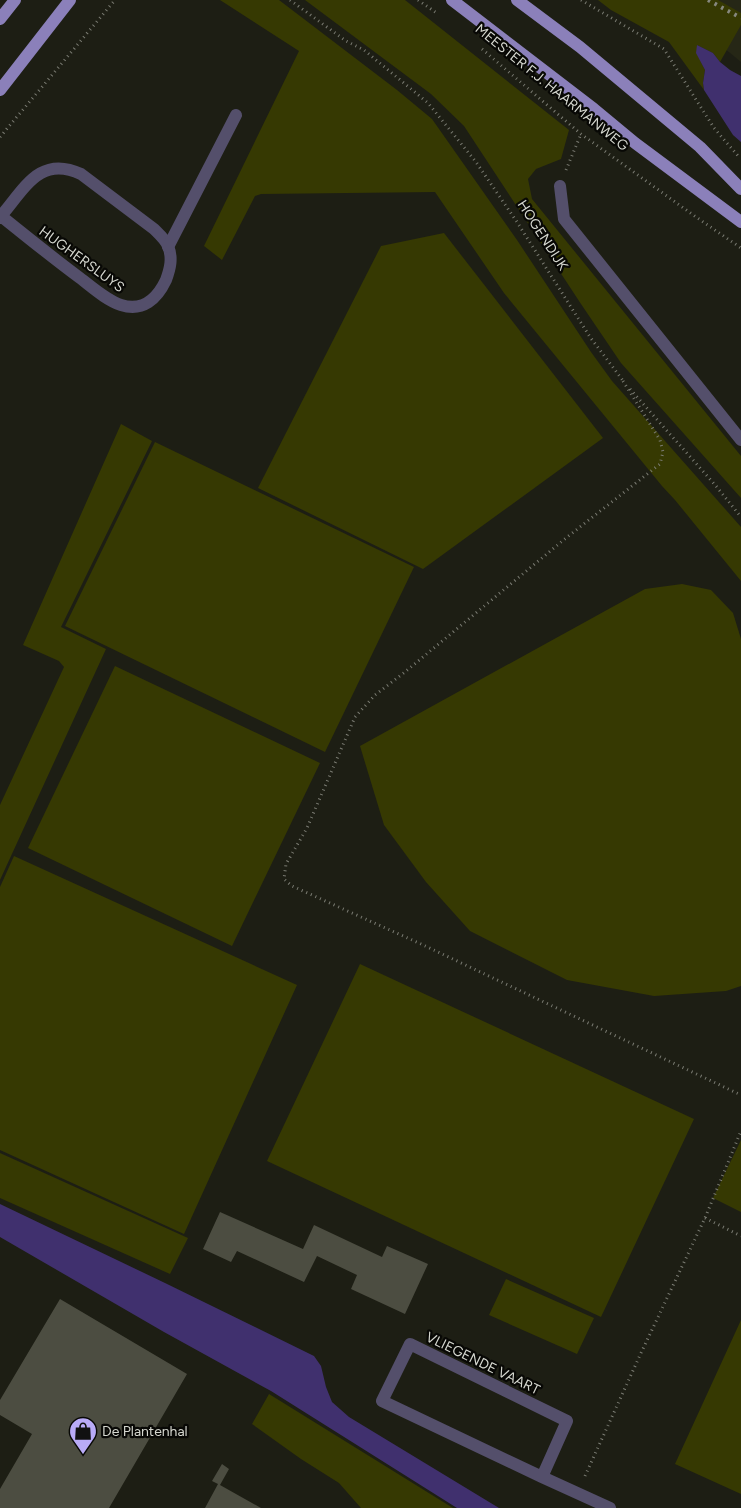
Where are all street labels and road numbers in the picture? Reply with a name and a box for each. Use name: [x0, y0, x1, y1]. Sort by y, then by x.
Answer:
street label: MEESTER F.J. HAARMANWEG: [472, 20, 632, 155]
street label: HOGENDIJK: [514, 197, 572, 274]
street label: HUGHERSLUYS: [36, 223, 128, 296]
street label: VLIEGENDE VAART: [423, 1328, 543, 1399]

